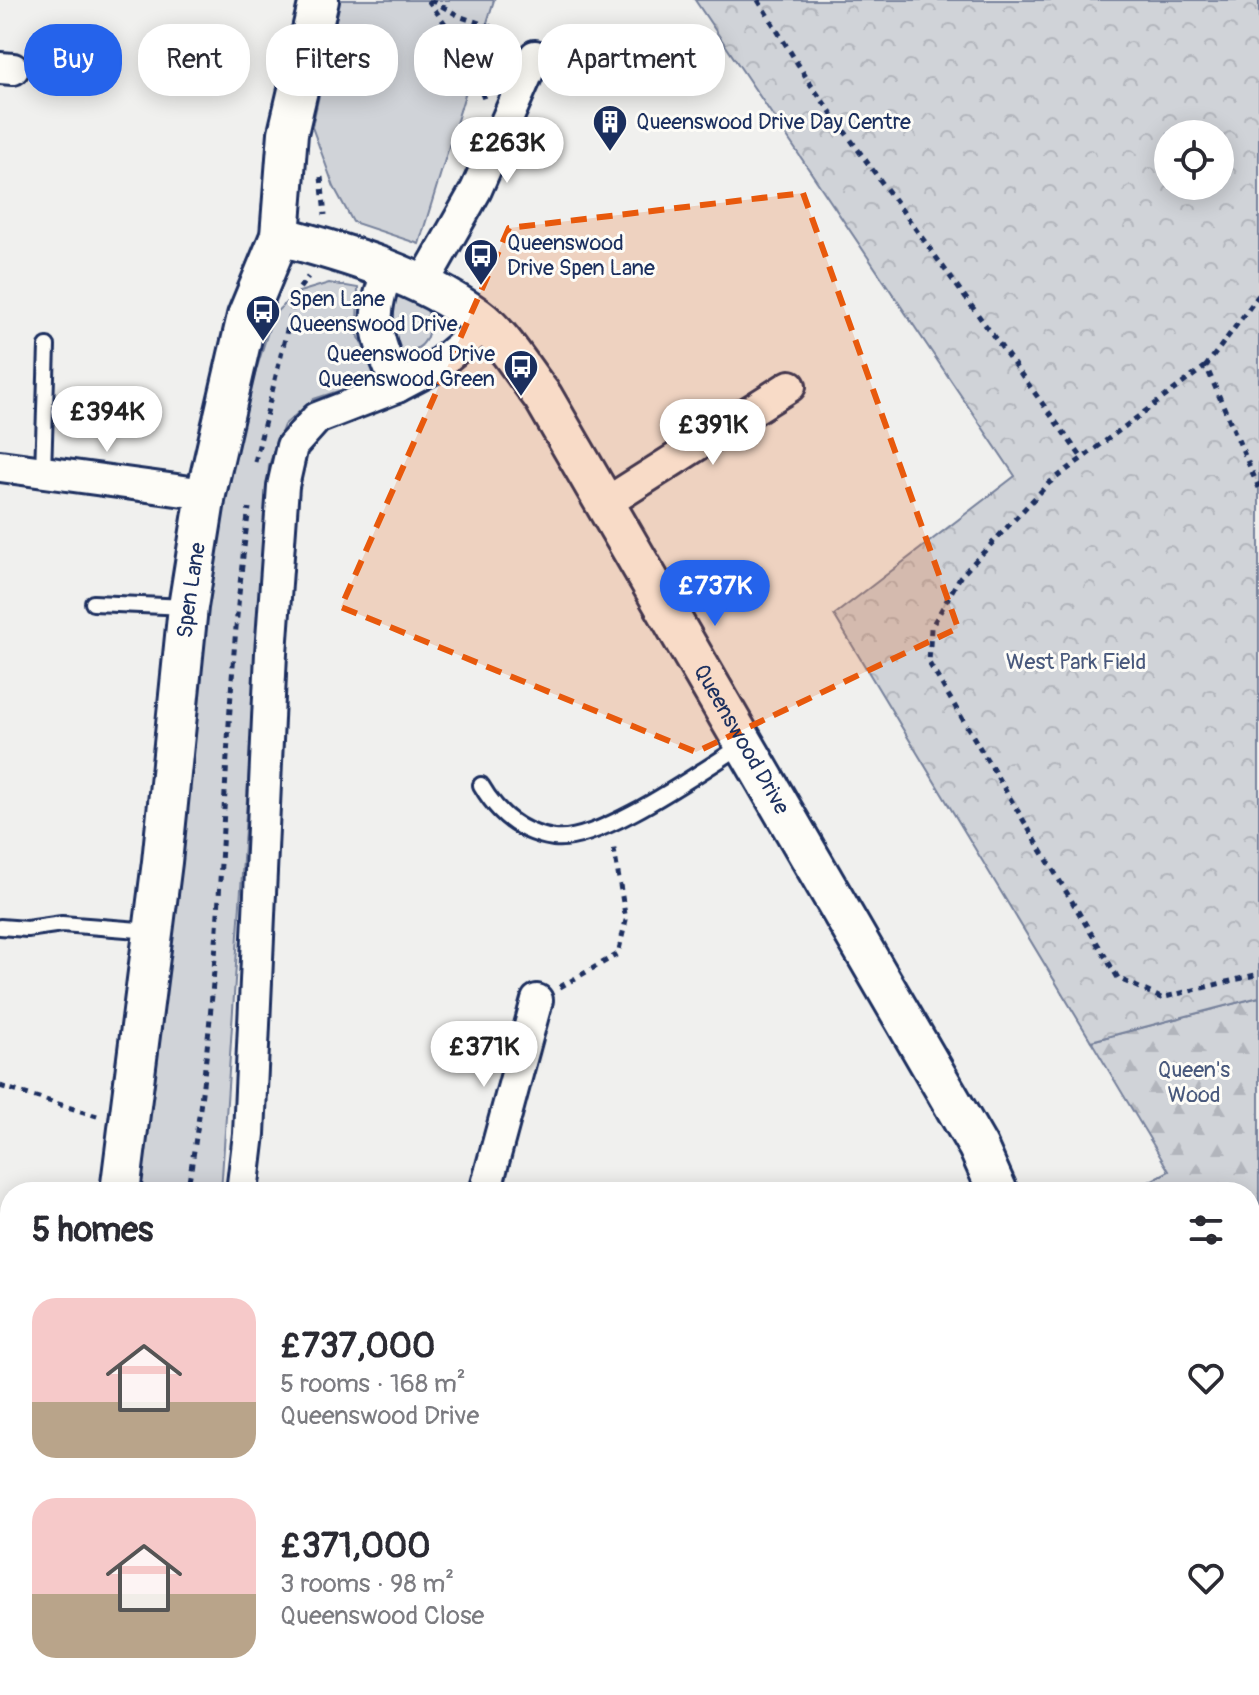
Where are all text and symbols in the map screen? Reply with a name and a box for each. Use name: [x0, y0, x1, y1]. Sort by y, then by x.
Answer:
chip: Buy: [24, 24, 122, 96]
chip: Rent: [138, 24, 250, 96]
chip: Filters: [266, 24, 398, 96]
chip: New: [414, 24, 522, 96]
chip: Apartment: [538, 24, 725, 96]
building icon: Queenswood Drive Day Centre: [591, 103, 629, 153]
place label: Queenswood Drive Day Centre: [636, 108, 911, 136]
pin: £263K: [451, 117, 563, 185]
map controls: [1154, 120, 1234, 200]
button: locate: [1154, 120, 1234, 200]
text: £263K: [469, 127, 545, 159]
place label: Queenswood Drive Spen Lane: [507, 229, 655, 282]
bus stop icon: Queenswood Drive Spen Lane: [462, 237, 500, 287]
place label: Spen Lane Queenswood Drive: [289, 285, 458, 338]
bus stop icon: Spen Lane Queenswood Drive: [244, 293, 282, 343]
place label: Queenswood Drive Queenswood Green: [318, 340, 495, 393]
bus stop icon: Queenswood Drive Queenswood Green: [502, 348, 540, 398]
pin: £394K: [51, 386, 163, 454]
text: £394K: [69, 396, 145, 428]
pin: £391K: [657, 399, 769, 467]
text: £391K: [678, 409, 748, 441]
street label: Spen Lane: [171, 540, 212, 639]
pin: £737K: [659, 560, 771, 628]
text: £737K: [678, 570, 752, 602]
park label: West Park Field: [1006, 648, 1146, 676]
street label: Queenswood Drive: [687, 659, 796, 819]
pin: £371K: [428, 1021, 540, 1089]
text: £371K: [449, 1031, 519, 1063]
park label: Queen's Wood: [1158, 1056, 1230, 1109]
icon: filters: [1184, 1208, 1228, 1252]
text: 5 homes: [32, 1209, 153, 1252]
text: £737,000: [280, 1325, 435, 1368]
icon: home: [96, 1330, 192, 1426]
icon: heart: [1184, 1356, 1228, 1400]
text: 5 rooms · 168 m²: [280, 1368, 466, 1400]
text: Queenswood Drive: [280, 1400, 479, 1432]
text: £371,000: [280, 1525, 430, 1568]
icon: home: [96, 1530, 192, 1626]
icon: heart: [1184, 1556, 1228, 1600]
text: 3 rooms · 98 m²: [280, 1568, 454, 1600]
text: Queenswood Close: [280, 1600, 484, 1632]

